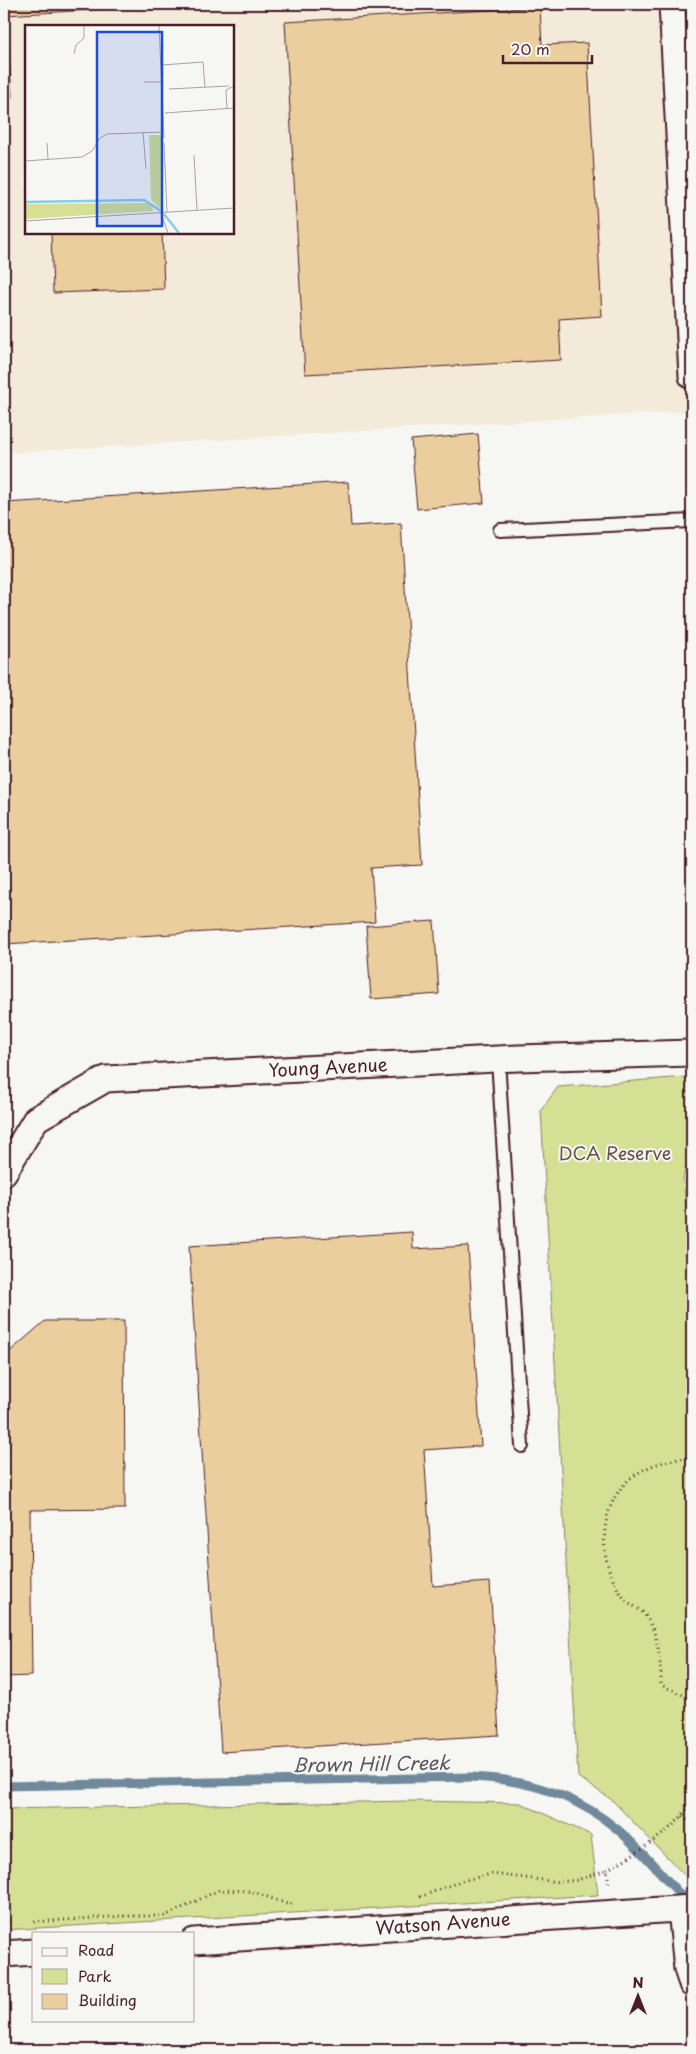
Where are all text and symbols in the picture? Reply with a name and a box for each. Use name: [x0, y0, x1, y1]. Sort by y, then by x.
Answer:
inset map: [25, 25, 234, 234]
scale bar: [503, 32, 592, 64]
text: 20 m: [511, 37, 550, 60]
street label: Young Avenue: [268, 1050, 388, 1083]
park label: DCA Reserve: [559, 1139, 671, 1166]
water label: Brown Hill Creek: [292, 1748, 451, 1778]
street label: Watson Avenue: [374, 1904, 511, 1941]
legend: [32, 1932, 195, 2022]
text: Road: [78, 1938, 114, 1961]
text: Park: [78, 1964, 112, 1987]
north arrow: [614, 1972, 664, 2022]
text: N: [632, 1972, 644, 1993]
text: Building: [78, 1988, 137, 2011]

